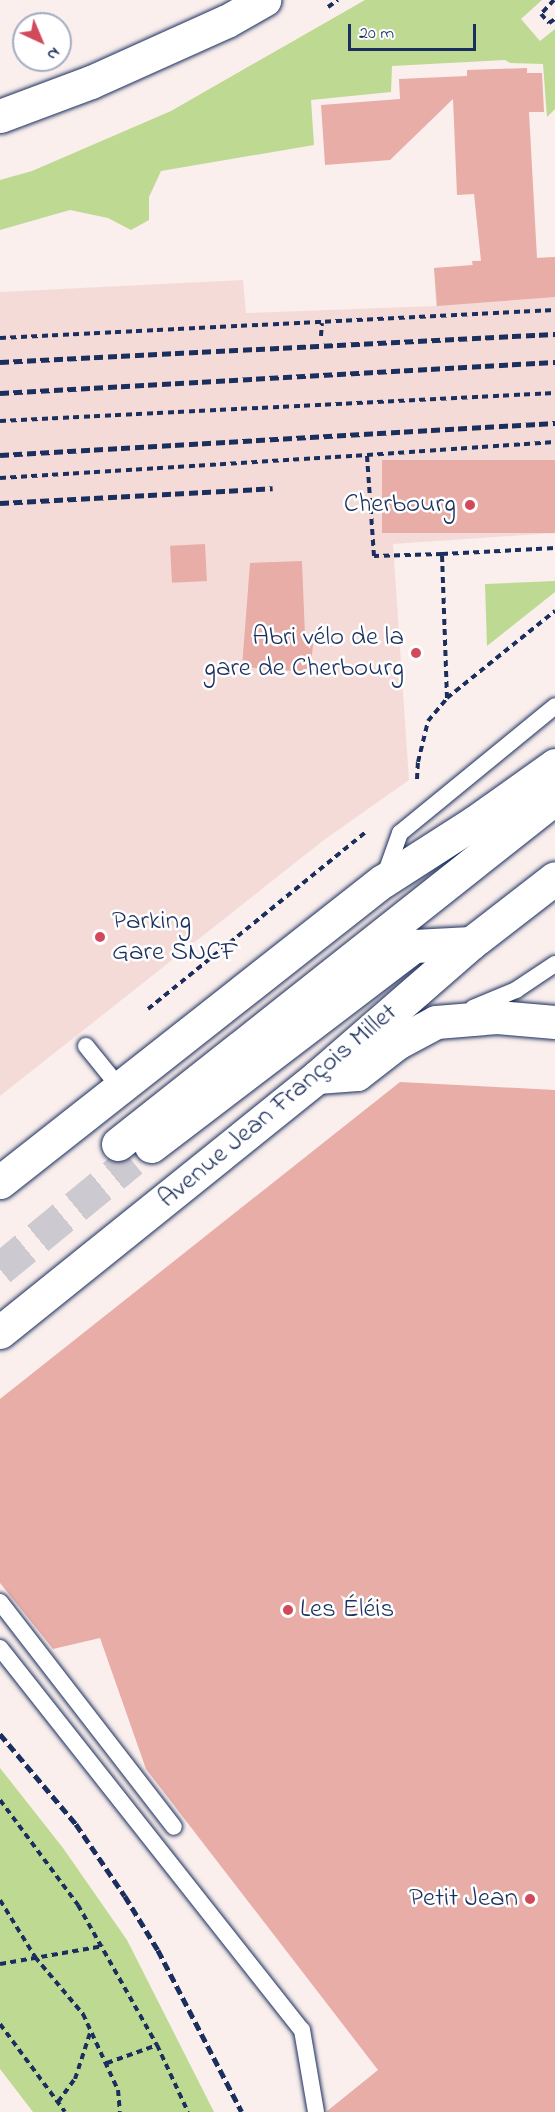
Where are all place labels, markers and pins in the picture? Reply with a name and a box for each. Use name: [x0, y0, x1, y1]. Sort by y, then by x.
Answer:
place label: Cherbourg: [344, 489, 456, 521]
marker: Cherbourg: [461, 496, 479, 514]
place label: Abri vélo de la gare de Cherbourg: [204, 621, 404, 684]
marker: Abri vélo de la gare de Cherbourg: [409, 646, 423, 660]
place label: Parking Gare SNCF: [112, 905, 239, 968]
marker: Parking Gare SNCF: [93, 930, 107, 944]
place label: Les Éléis: [300, 1594, 394, 1626]
marker: Les Éléis: [281, 1603, 295, 1617]
place label: Petit Jean: [409, 1883, 518, 1915]
marker: Petit Jean: [523, 1892, 537, 1906]

